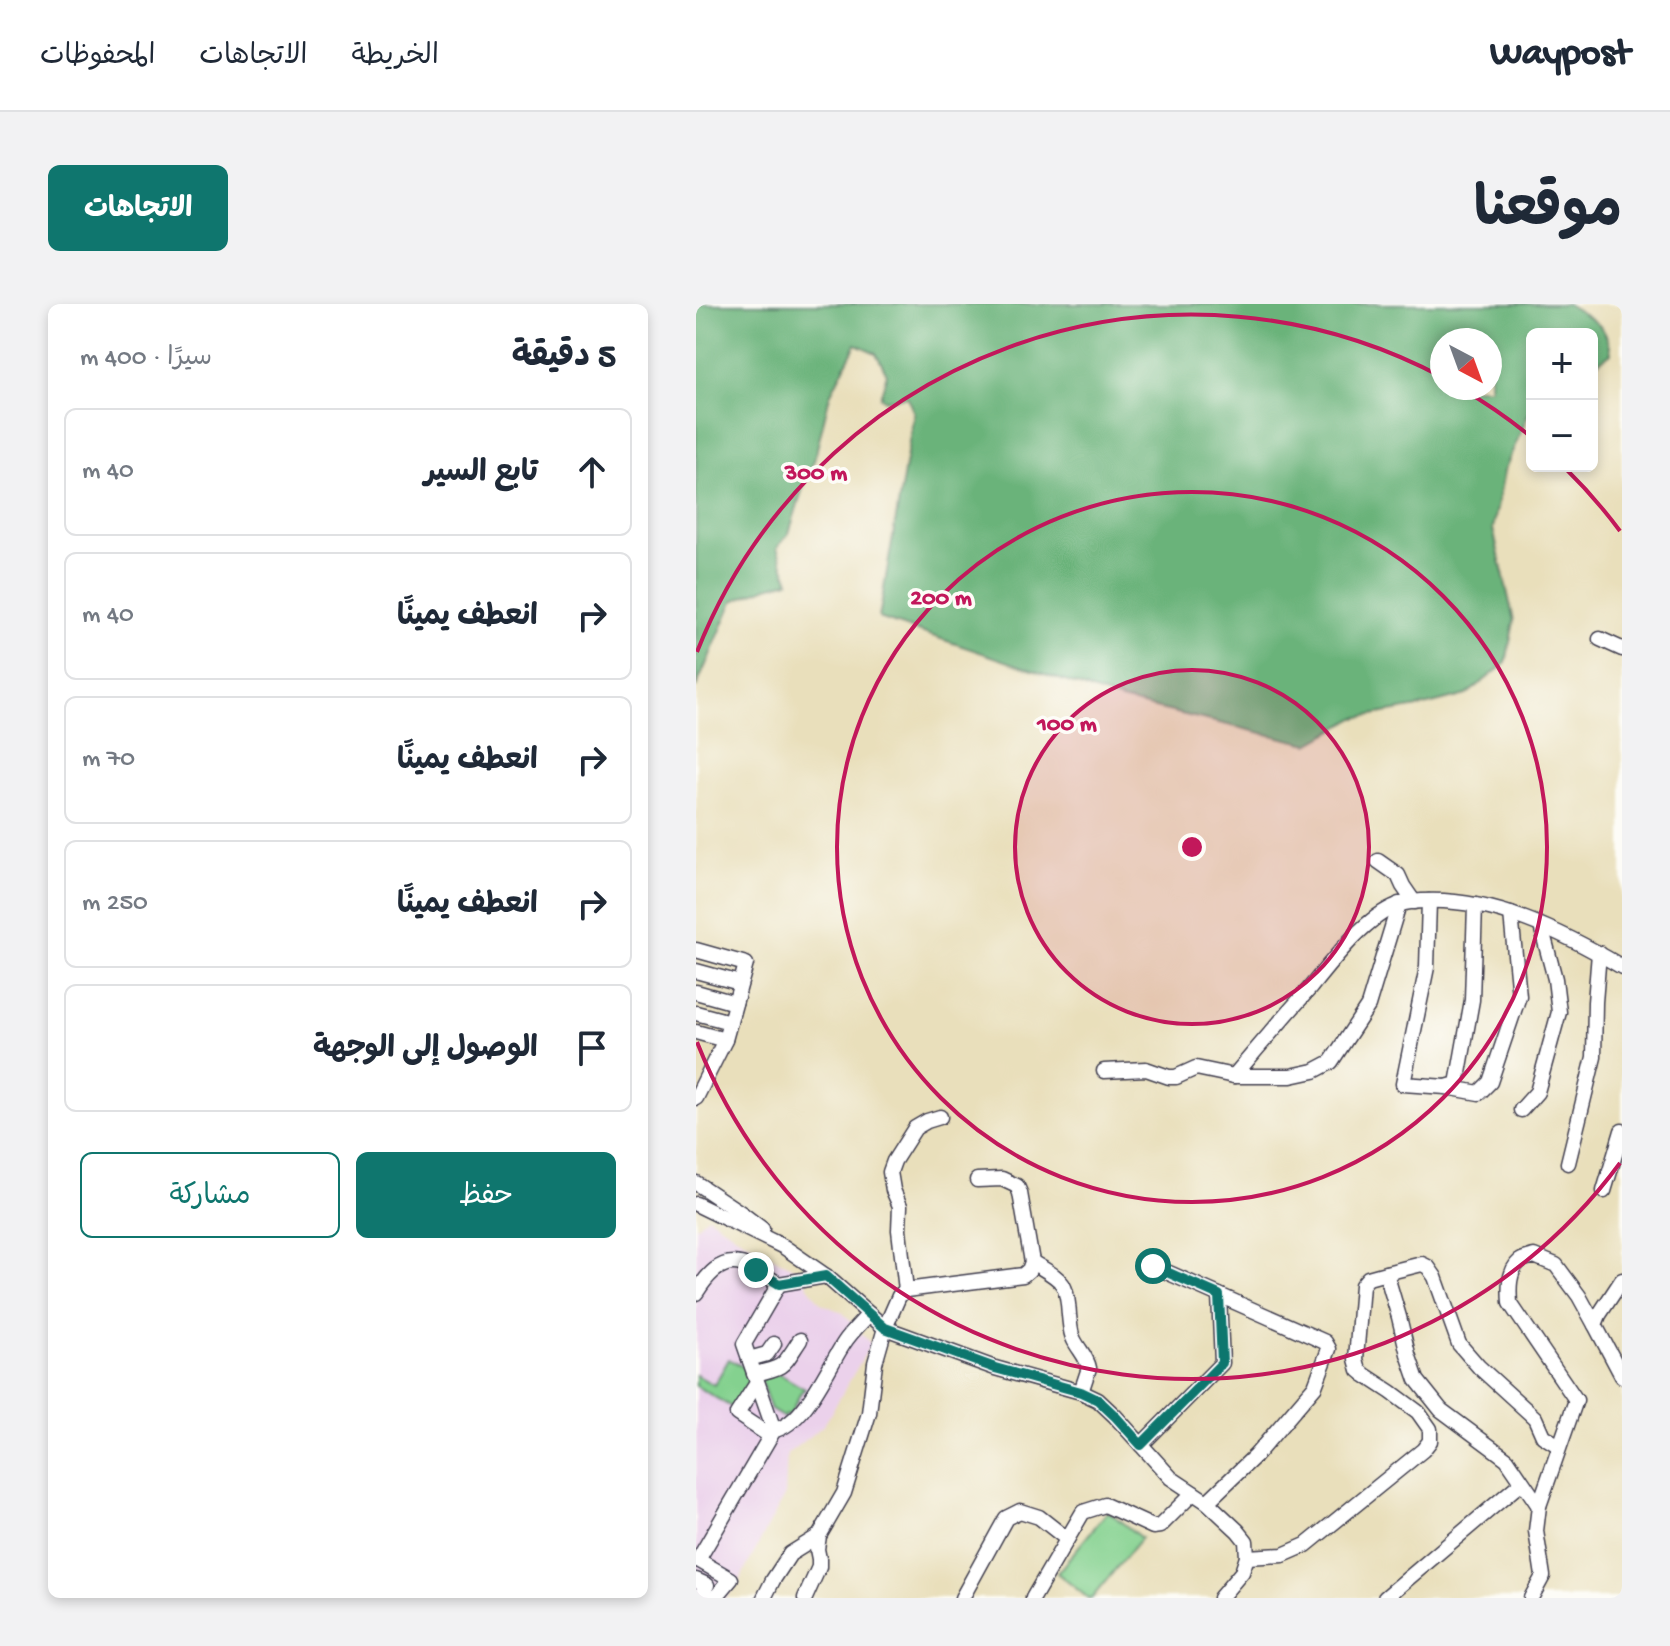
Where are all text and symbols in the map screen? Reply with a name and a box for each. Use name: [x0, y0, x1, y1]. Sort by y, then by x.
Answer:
text: Waypost: [1490, 33, 1630, 77]
text: المحفوظات: [40, 41, 155, 74]
text: الاتجاهات: [199, 41, 307, 74]
text: الخريطة: [351, 41, 439, 74]
button: الاتجاهات: [48, 165, 228, 251]
text: موقعنا: [1474, 181, 1622, 247]
north arrow: [1430, 328, 1502, 400]
map controls: [1526, 328, 1598, 472]
button: +: [1526, 328, 1598, 400]
text: 5 دقيقة: [512, 339, 616, 379]
text: سيرًا · 400 m: [80, 344, 212, 375]
button: −: [1526, 400, 1598, 472]
icon: ahead: [570, 450, 614, 494]
text: 40 m: [82, 457, 134, 488]
text: تابع السير: [424, 457, 538, 492]
text: 300 m: [784, 460, 847, 489]
text: 200 m: [910, 585, 972, 614]
icon: right: [570, 594, 614, 638]
text: 40 m: [82, 601, 134, 632]
text: انعطف يمينًا: [397, 601, 538, 636]
text: 100 m: [1036, 711, 1097, 740]
icon: right: [570, 738, 614, 782]
text: 70 m: [82, 745, 135, 776]
text: انعطف يمينًا: [397, 745, 538, 780]
centre of rings: [1178, 833, 1206, 861]
icon: right: [570, 882, 614, 926]
text: 250 m: [82, 889, 148, 920]
text: انعطف يمينًا: [397, 889, 538, 924]
icon: arrive: [570, 1026, 614, 1070]
text: الوصول إلى الوجهة: [313, 1033, 538, 1068]
button: مشاركة: [80, 1152, 340, 1238]
button: حفظ: [356, 1152, 616, 1238]
route start: [1135, 1248, 1171, 1284]
route end: [738, 1252, 774, 1288]

